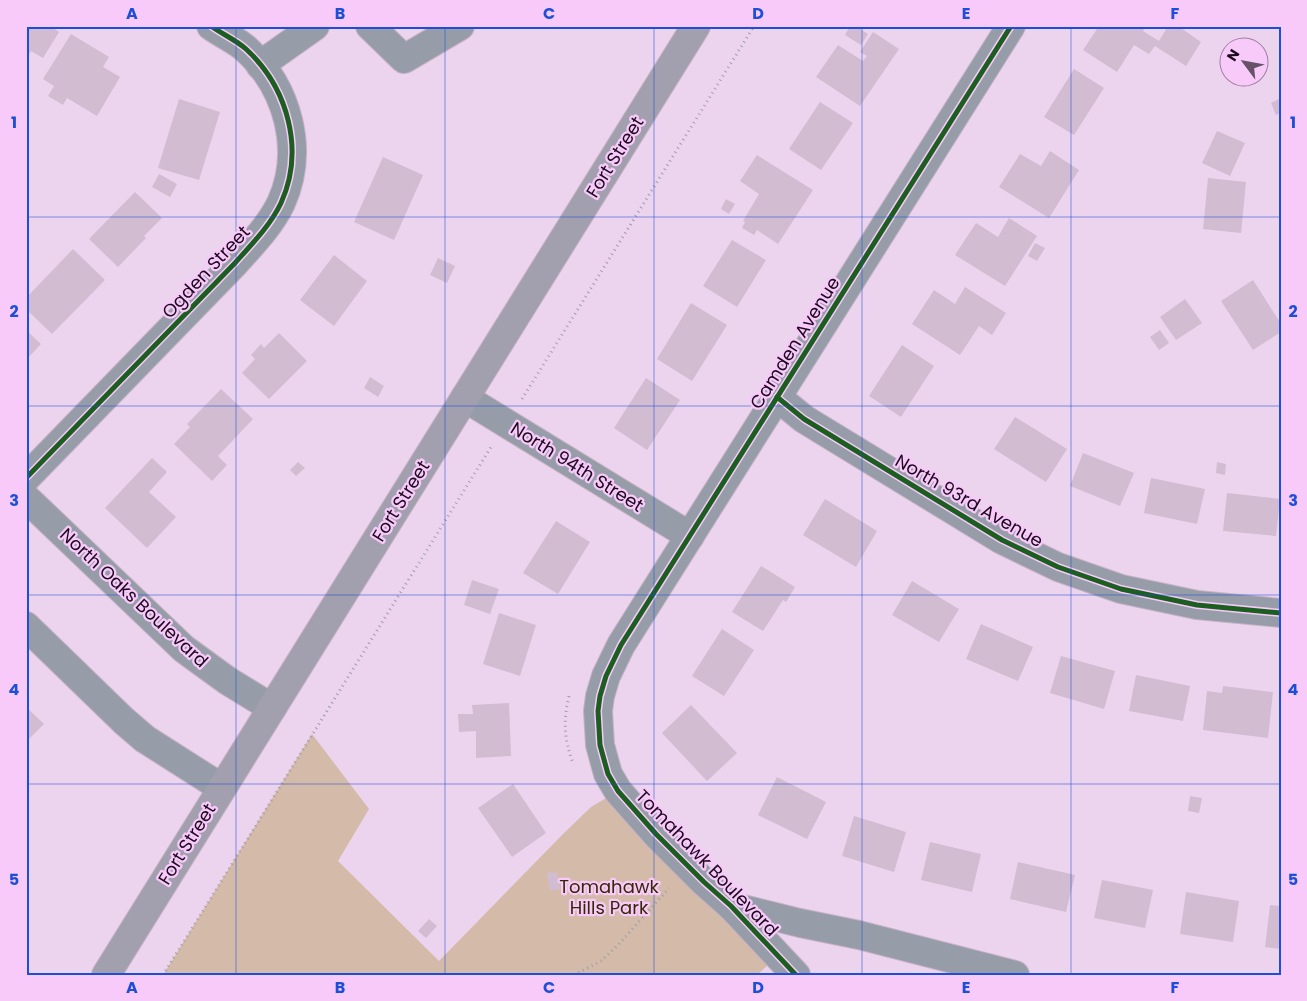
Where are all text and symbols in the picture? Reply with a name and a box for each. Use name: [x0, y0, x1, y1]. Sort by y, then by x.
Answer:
text: A: [126, 2, 138, 25]
text: B: [335, 2, 345, 25]
text: C: [543, 2, 555, 25]
text: D: [752, 2, 764, 25]
text: E: [962, 2, 970, 25]
text: F: [1171, 2, 1180, 25]
north arrow: [1220, 38, 1270, 88]
text: N: [1222, 45, 1244, 65]
text: 1: [11, 111, 17, 134]
street label: Fort Street: [580, 111, 649, 202]
text: 1: [1290, 111, 1296, 134]
street label: Ogden Street: [156, 220, 255, 324]
street label: Camden Avenue: [744, 272, 845, 414]
text: 2: [9, 300, 19, 323]
text: 2: [1288, 300, 1298, 323]
street label: North 94th Street: [506, 416, 648, 517]
street label: North 93rd Avenue: [891, 448, 1048, 553]
street label: Fort Street: [366, 455, 435, 546]
text: 3: [9, 489, 19, 512]
text: 3: [1288, 489, 1298, 512]
street label: North Oaks Boulevard: [55, 522, 214, 673]
text: 4: [9, 678, 20, 701]
text: 4: [1288, 678, 1299, 701]
street label: Tomahawk Boulevard: [631, 784, 784, 942]
street label: Fort Street: [152, 798, 221, 889]
text: 5: [9, 868, 19, 891]
text: 5: [1288, 868, 1298, 891]
park label: Tomahawk Hills Park: [559, 874, 660, 920]
text: A: [126, 976, 138, 999]
text: B: [335, 976, 345, 999]
text: C: [543, 976, 555, 999]
text: D: [752, 976, 764, 999]
text: E: [962, 976, 970, 999]
text: F: [1171, 976, 1180, 999]

